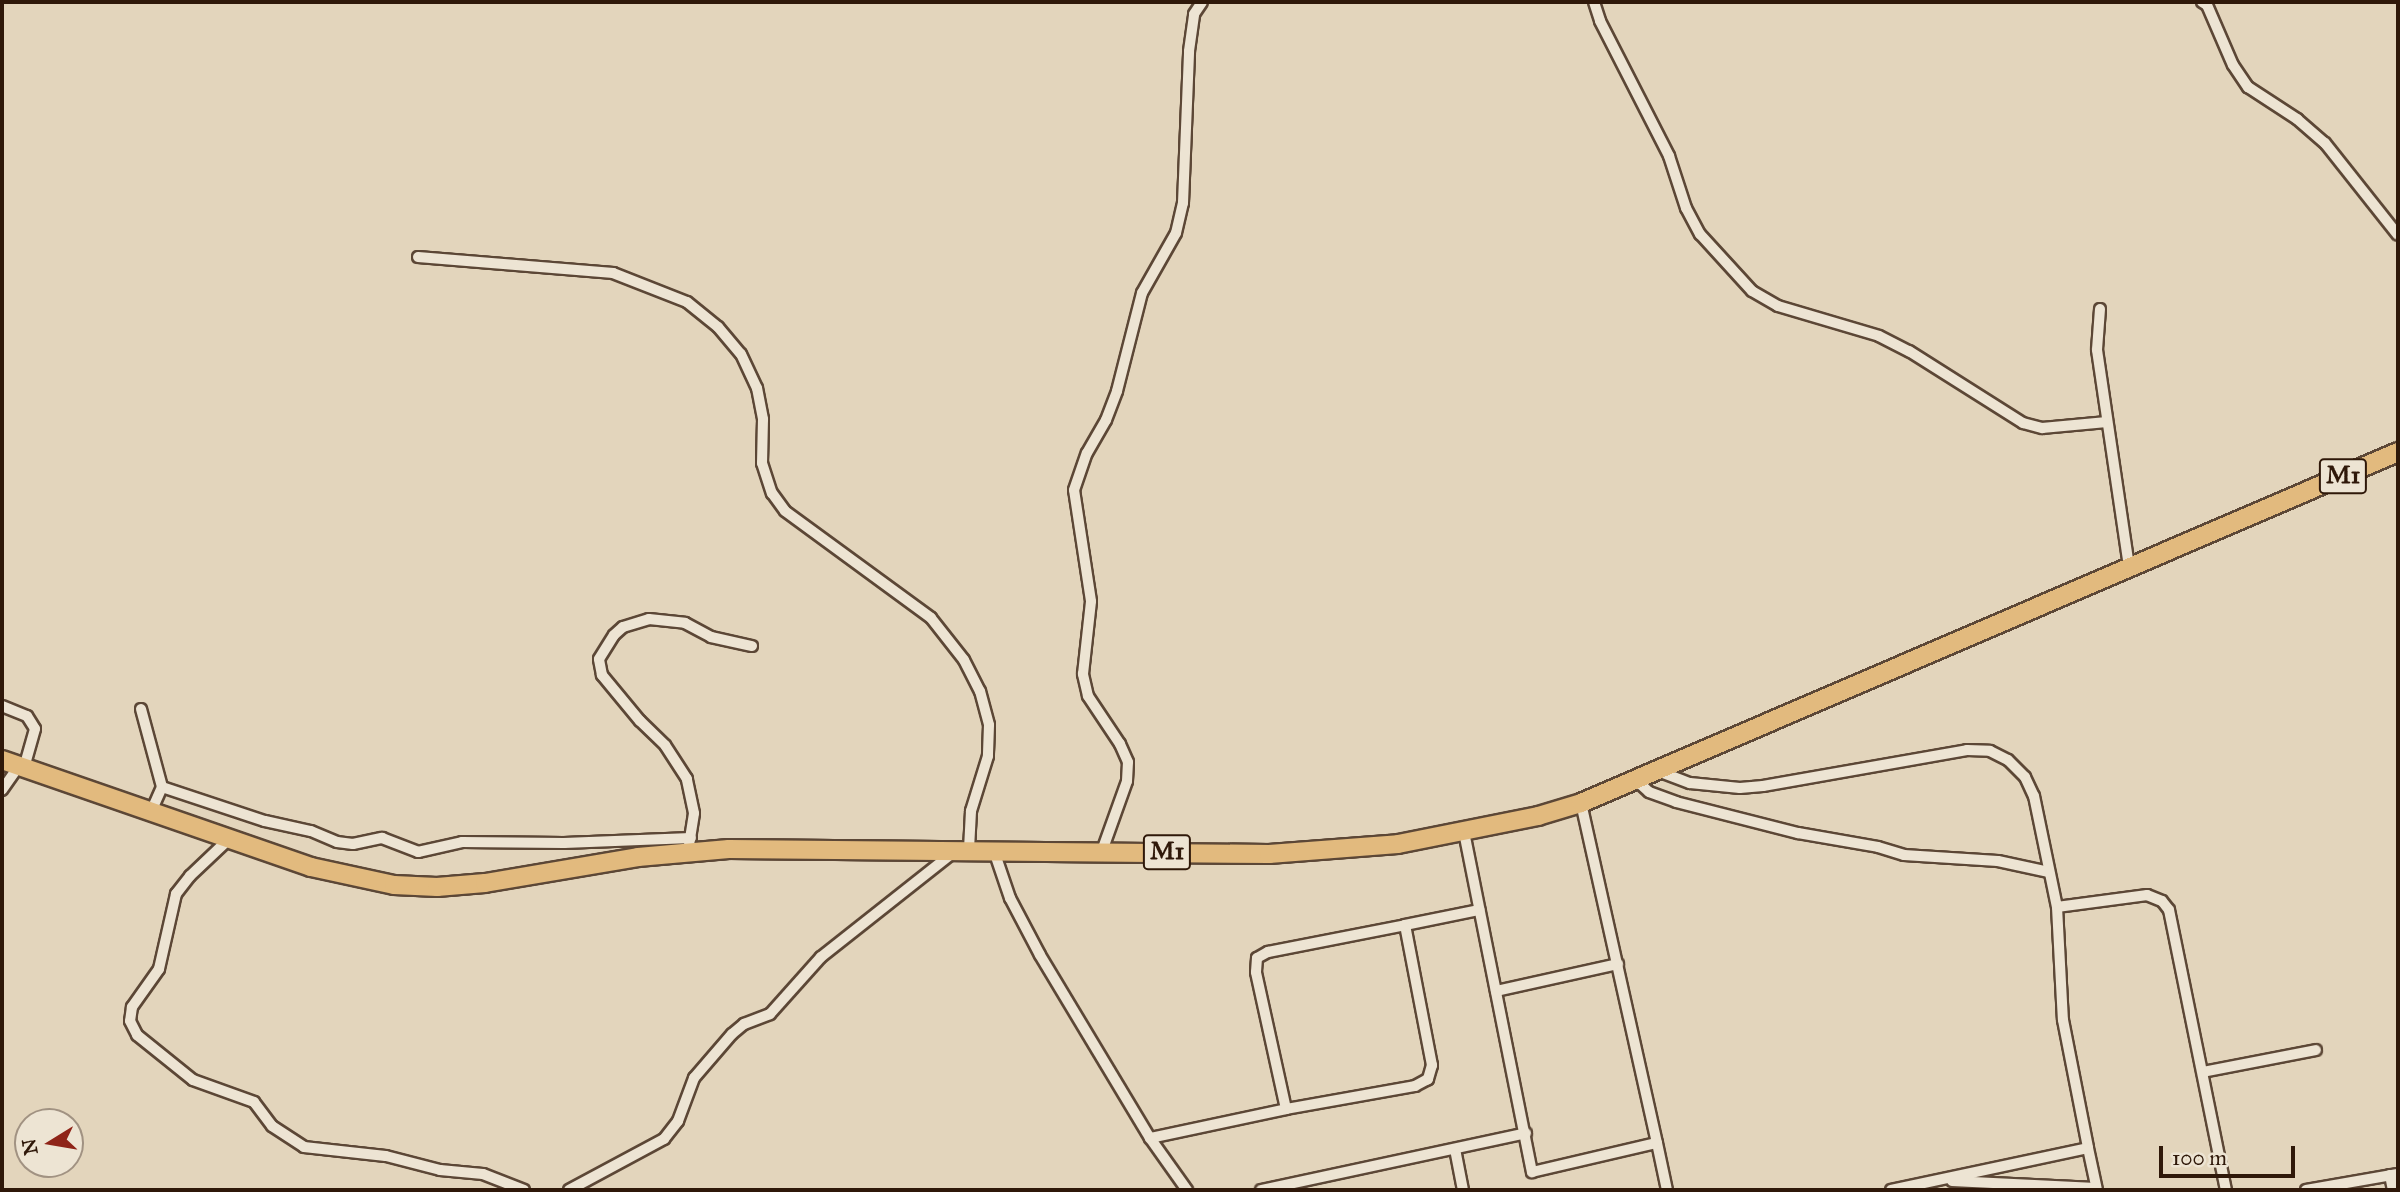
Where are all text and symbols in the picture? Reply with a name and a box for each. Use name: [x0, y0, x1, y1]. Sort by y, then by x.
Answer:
road number: M1: [2318, 456, 2368, 496]
road number: M1: [1142, 832, 1192, 872]
north arrow: [14, 1108, 84, 1178]
scale bar: [2162, 1132, 2298, 1176]
text: N: [17, 1137, 43, 1157]
text: 100 m: [2172, 1145, 2227, 1171]

